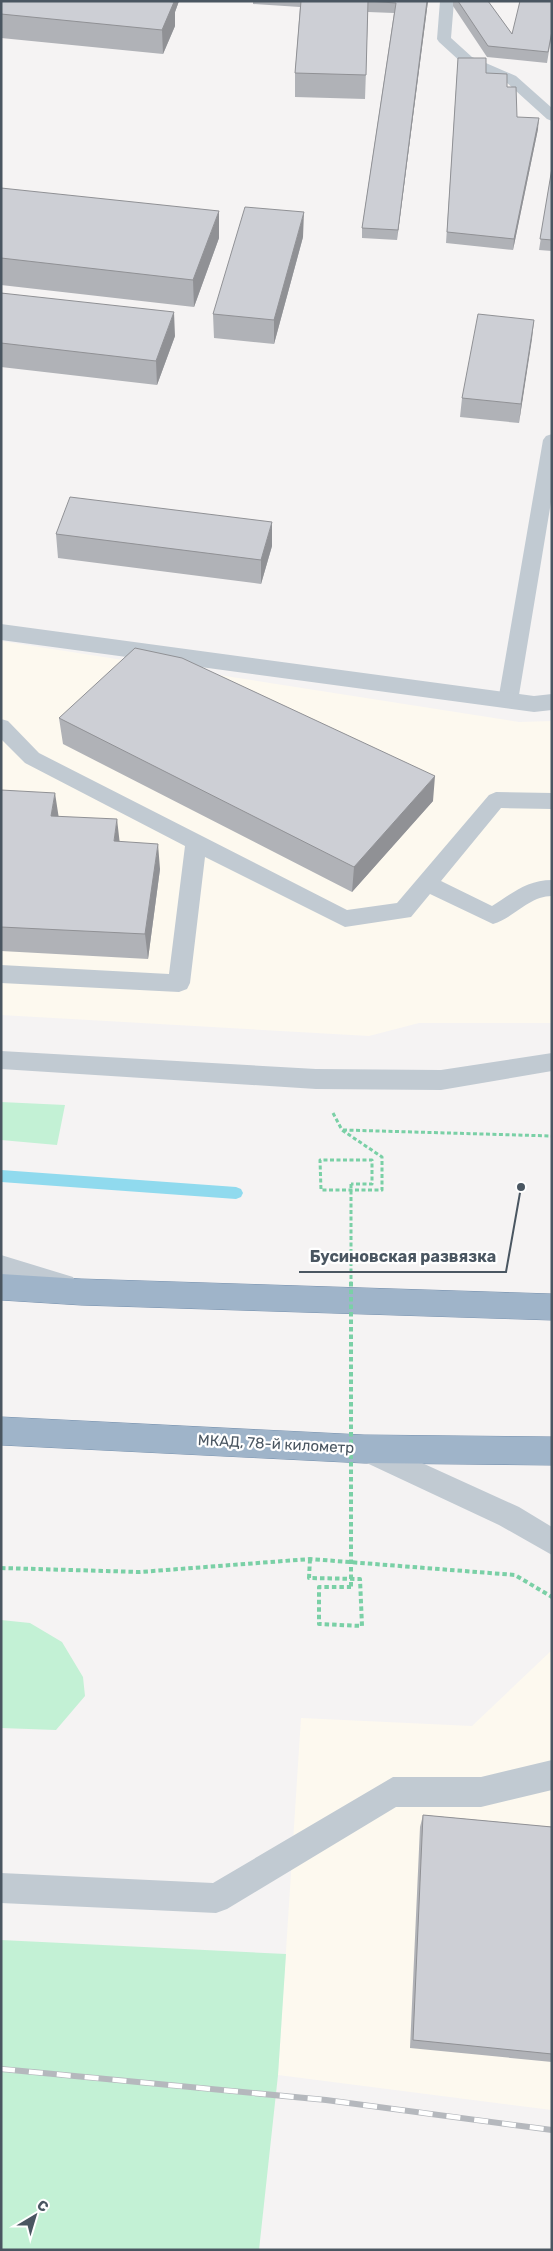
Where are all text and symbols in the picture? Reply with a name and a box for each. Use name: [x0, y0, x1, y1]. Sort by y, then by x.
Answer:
callout: Бусиновская развязка: [299, 1241, 506, 1272]
text: Бусиновская развязка: [310, 1247, 496, 1266]
street label: МКАД, 78-й километр: [197, 1431, 355, 1457]
north arrow: [10, 2191, 60, 2241]
text: С: [34, 2196, 52, 2216]

